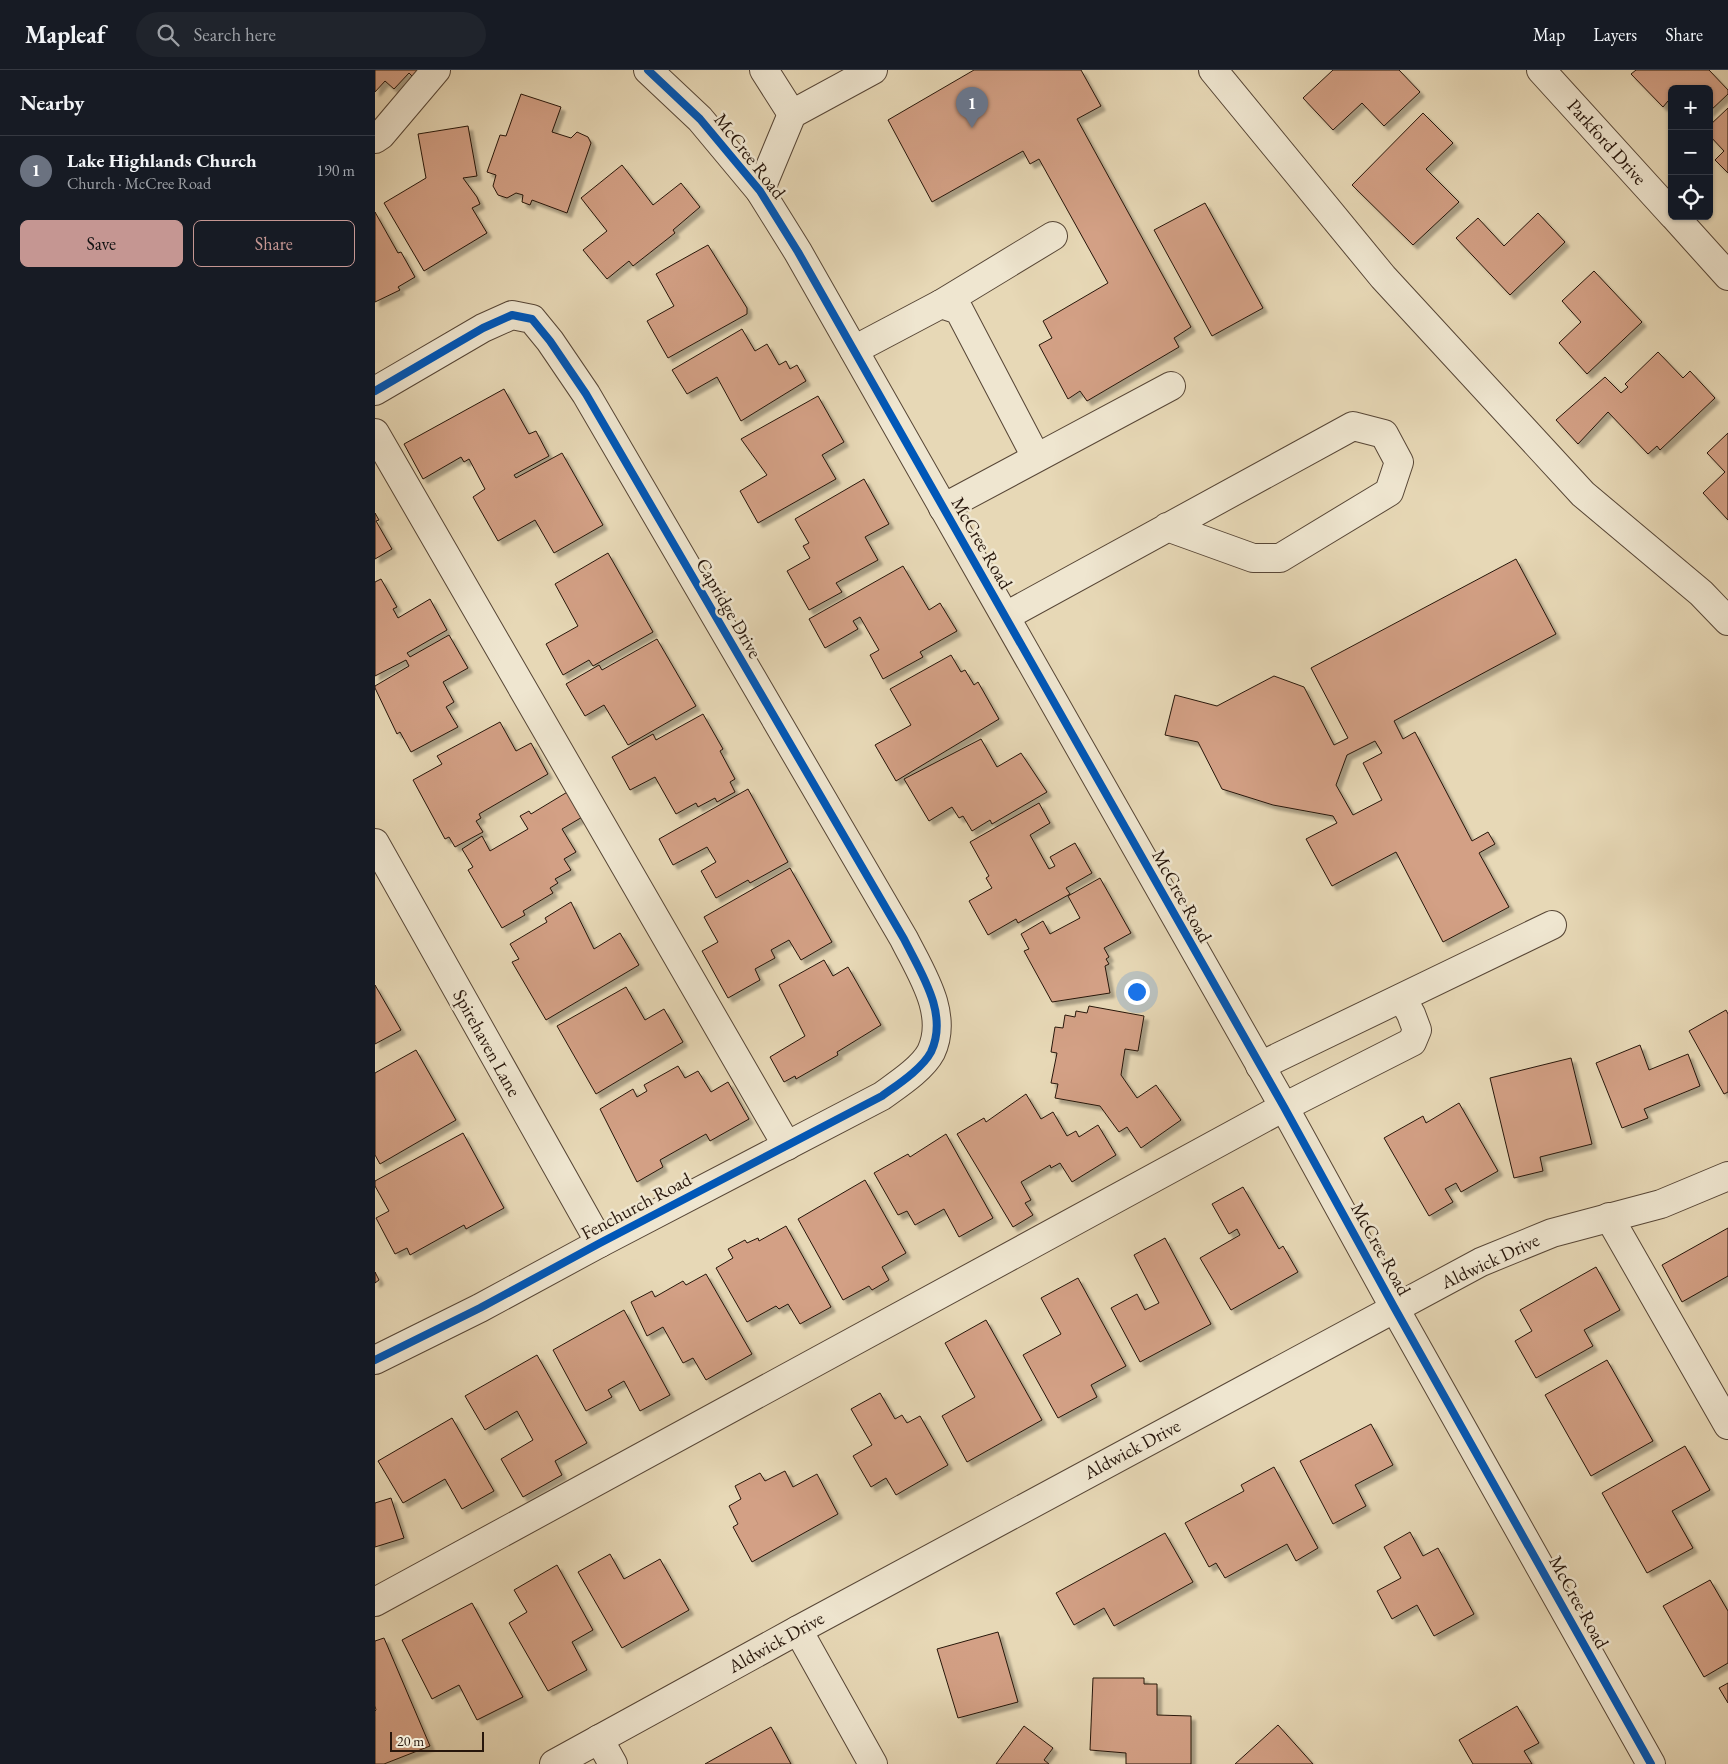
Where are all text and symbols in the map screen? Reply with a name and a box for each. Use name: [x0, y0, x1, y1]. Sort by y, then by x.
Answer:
search box: [136, 12, 486, 57]
text: Mapleaf: [25, 19, 106, 50]
icon: search: [154, 21, 182, 49]
text: Search here: [194, 22, 276, 47]
text: Map: [1533, 23, 1565, 46]
text: Layers: [1593, 23, 1637, 46]
text: Share: [1665, 23, 1703, 46]
map controls: [1668, 85, 1713, 220]
button: +: [1668, 85, 1713, 130]
pin: 1: [956, 87, 988, 128]
text: Nearby: [20, 89, 84, 116]
street label: Parkford Drive: [1562, 94, 1652, 190]
street label: McCree Road: [709, 108, 792, 204]
button: −: [1668, 130, 1713, 175]
text: Lake Highlands Church: [67, 148, 257, 173]
text: 1: [32, 160, 40, 181]
text: 190 m: [316, 160, 355, 181]
text: Church · McCree Road: [67, 173, 211, 194]
button: locate: [1668, 175, 1713, 220]
button: Save: [20, 220, 183, 267]
button: Share: [193, 220, 355, 267]
street label: McCree Road: [946, 492, 1019, 594]
street label: Capridge Drive: [690, 553, 768, 663]
street label: McCree Road: [1146, 845, 1218, 947]
your location: [1124, 979, 1150, 1005]
street label: Spirehaven Lane: [447, 985, 527, 1101]
street label: Fenchurch Road: [576, 1166, 696, 1246]
street label: McCree Road: [1345, 1198, 1417, 1300]
street label: Aldwick Drive: [1436, 1227, 1543, 1295]
street label: Aldwick Drive: [1078, 1413, 1185, 1485]
street label: McCree Road: [1543, 1551, 1615, 1653]
street label: Aldwick Drive: [723, 1605, 828, 1679]
scale bar: [390, 1729, 484, 1752]
text: 20 m: [397, 1732, 424, 1750]

